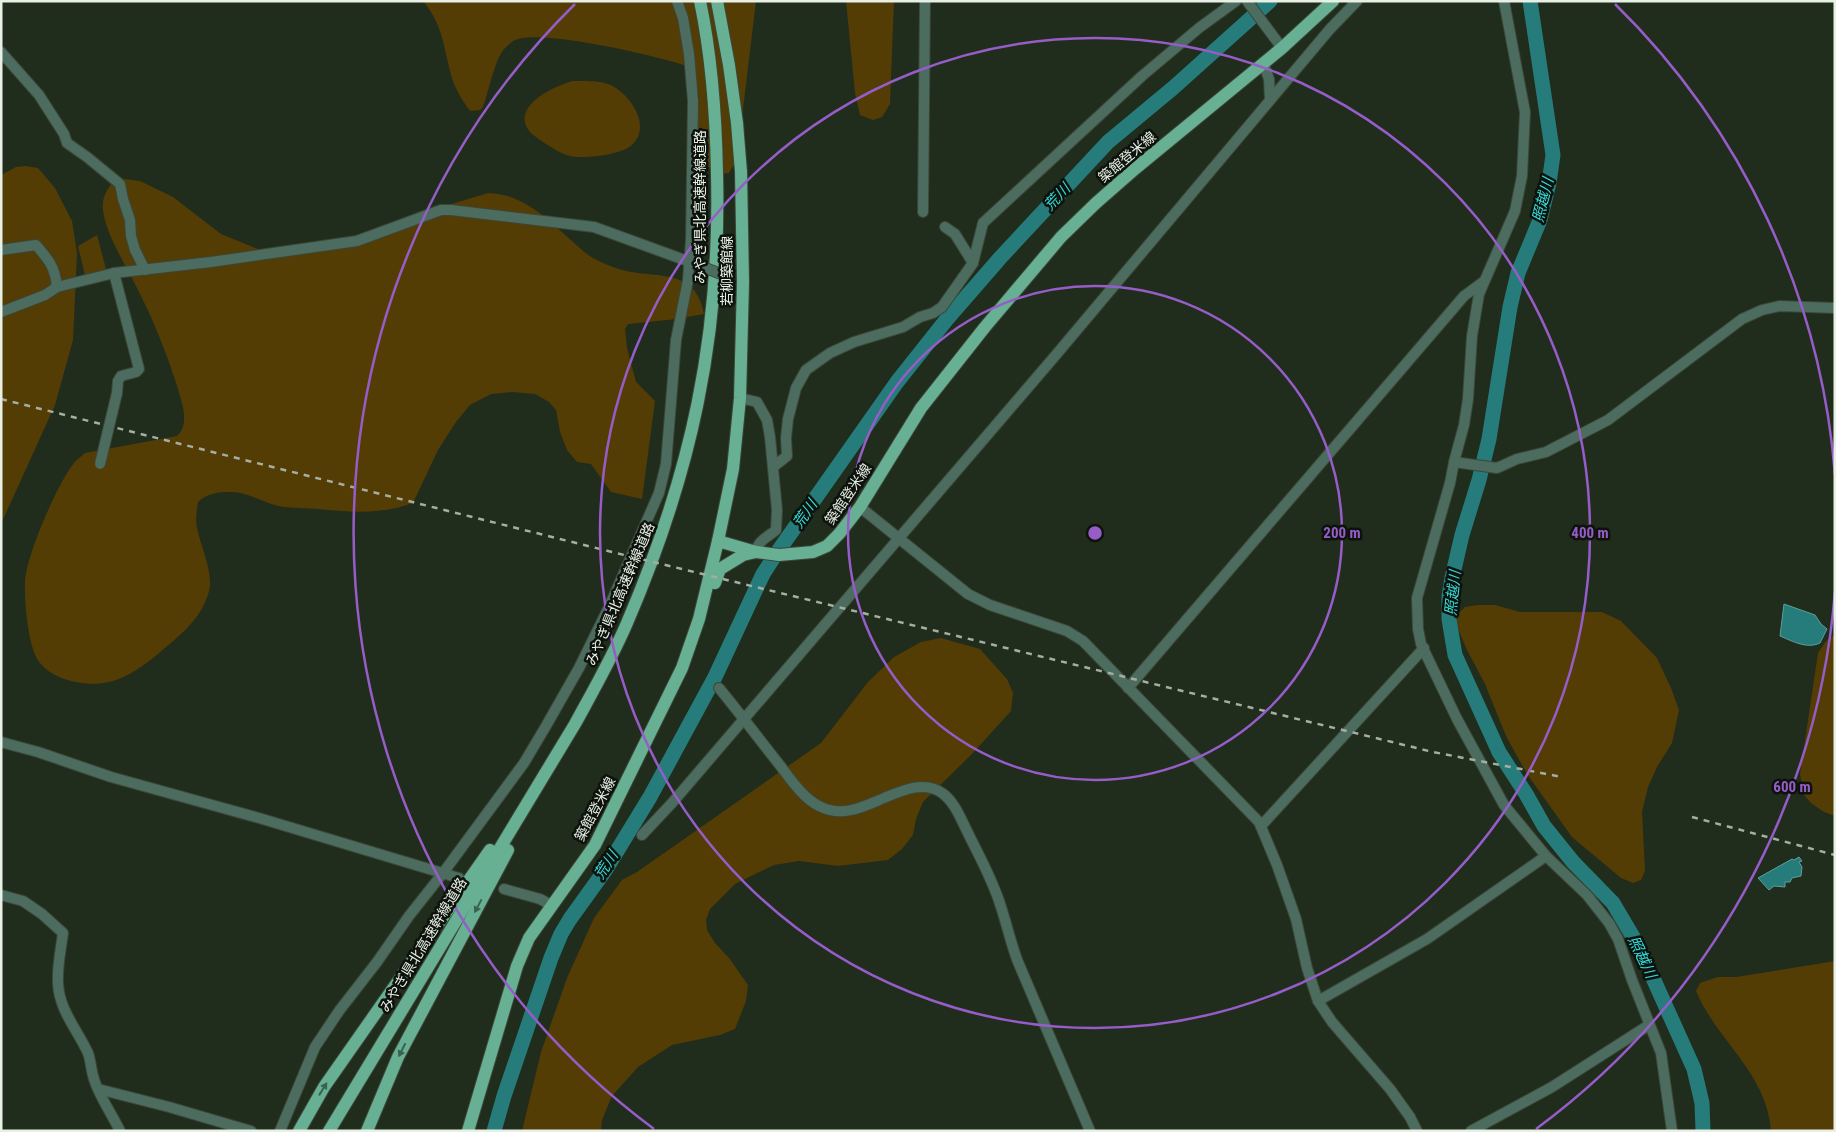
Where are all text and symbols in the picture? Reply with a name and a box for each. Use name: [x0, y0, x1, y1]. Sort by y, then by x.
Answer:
street label: 築館登米線: [1095, 128, 1159, 186]
street label: みやぎ県北高速幹線道路: [692, 130, 708, 284]
water label: 照越川: [1529, 174, 1558, 224]
water label: 荒川: [1040, 178, 1075, 214]
street label: 若柳築館線: [719, 236, 735, 306]
street label: 築館登米線: [822, 461, 874, 527]
water label: 荒川: [789, 495, 822, 531]
street label: みやぎ県北高速幹線道路: [583, 520, 657, 668]
centre of rings: [1086, 524, 1104, 542]
text: 200 m: [1323, 524, 1361, 542]
text: 400 m: [1571, 524, 1609, 542]
water label: 照越川: [1442, 568, 1465, 616]
street label: 築館登米線: [572, 774, 618, 844]
text: 600 m: [1773, 778, 1811, 796]
water label: 荒川: [590, 846, 623, 882]
street label: みやぎ県北高速幹線道路: [376, 875, 470, 1015]
one-way arrow: [474, 899, 482, 913]
water label: 照越川: [1624, 933, 1661, 983]
one-way arrow: [398, 1042, 406, 1057]
one-way arrow: [319, 1082, 328, 1095]

